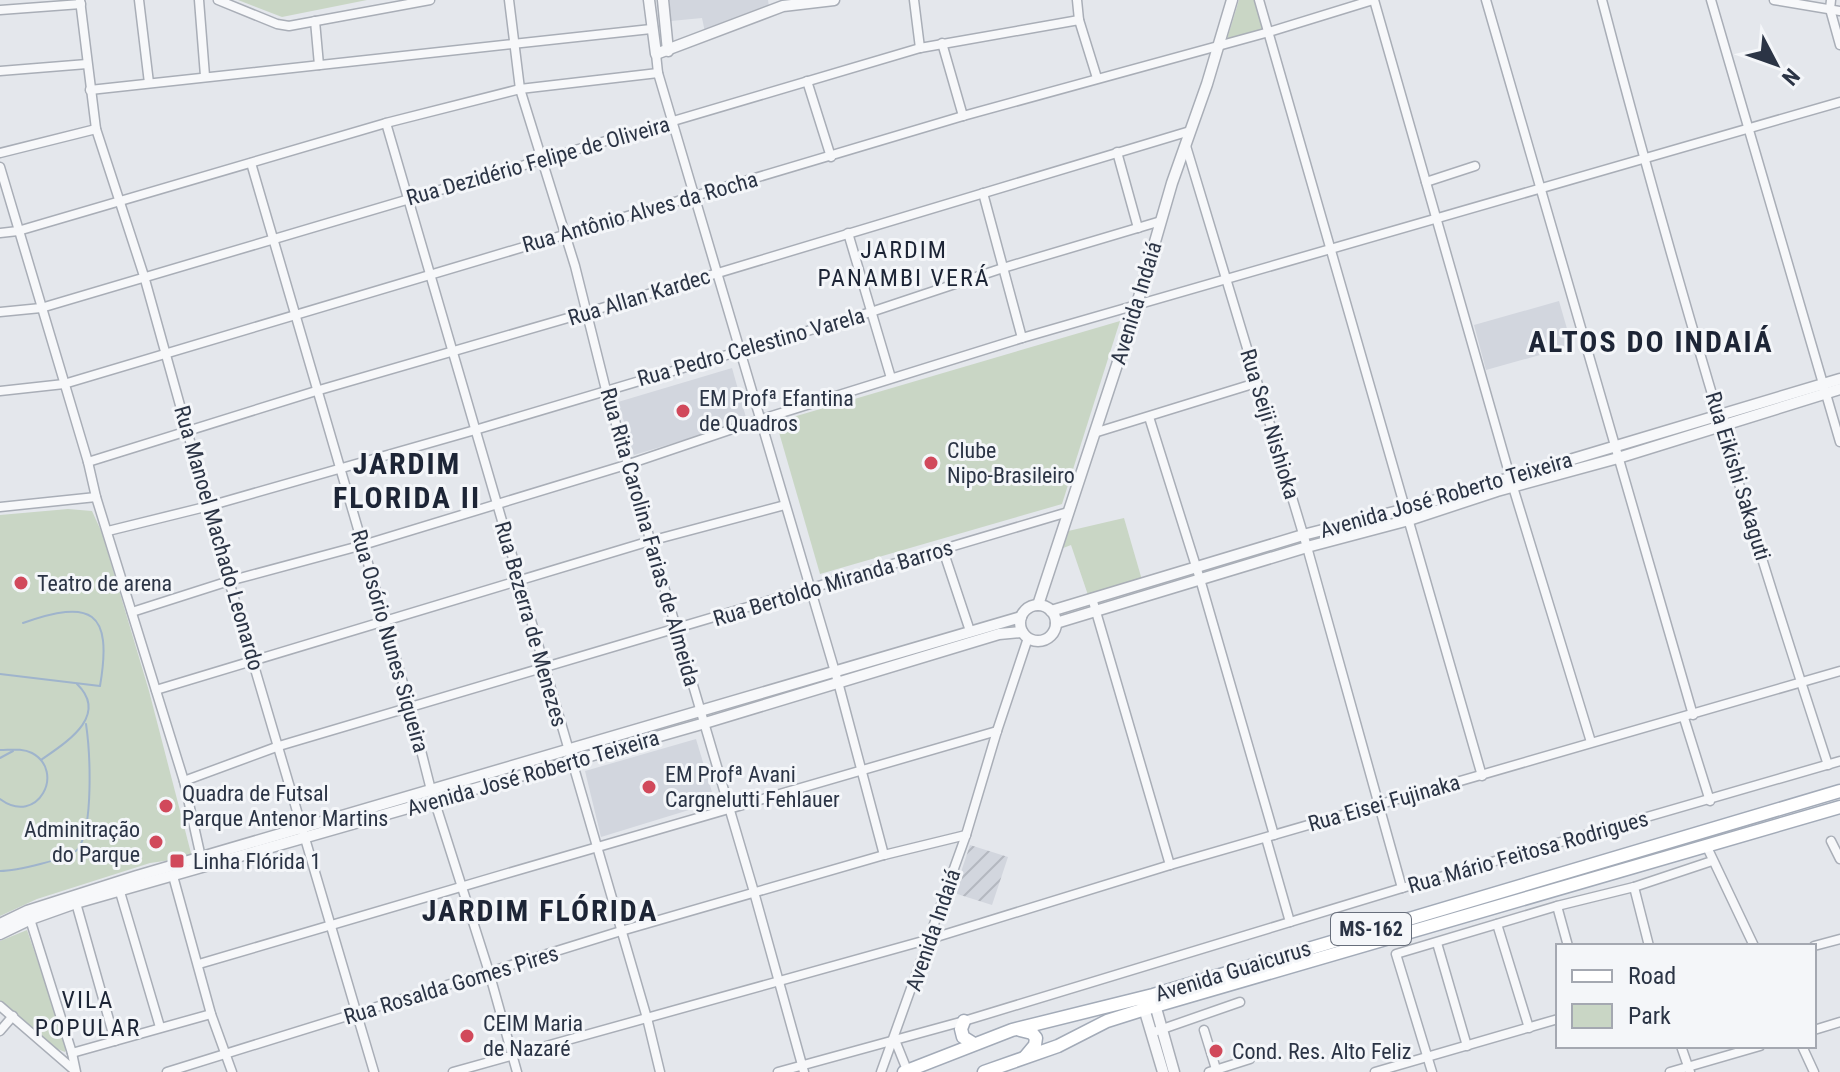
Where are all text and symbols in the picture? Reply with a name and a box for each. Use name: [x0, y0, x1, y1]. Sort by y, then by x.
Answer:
north arrow: [1736, 24, 1816, 104]
text: N: [1777, 64, 1805, 90]
street label: Rua Dezidério Felipe de Oliveira: [404, 111, 672, 211]
street label: Rua Antônio Alves da Rocha: [520, 166, 760, 258]
district label: JARDIM PANAMBI VERÁ: [817, 236, 991, 292]
street label: Avenida Indaiá: [1105, 239, 1167, 367]
street label: Rua Allan Kardec: [565, 264, 713, 330]
street label: Rua Pedro Celestino Varela: [635, 303, 867, 391]
district label: ALTOS DO INDAIÁ: [1528, 324, 1774, 359]
street label: Rua Seiji Nishioka: [1235, 346, 1305, 502]
street label: Rua Rita Carolina Farias de Almeida: [595, 385, 705, 689]
place label: EM Profª Efantina de Quadros: [699, 386, 854, 436]
street label: Rua Eikishi Sakaguti: [1700, 389, 1776, 563]
marker: EM Profª Efantina de Quadros: [674, 402, 692, 420]
street label: Rua Manoel Machado Leonardo: [169, 403, 269, 673]
place label: Clube Nipo-Brasileiro: [947, 438, 1075, 488]
district label: JARDIM FLORIDA II: [333, 446, 481, 515]
street label: Avenida José Roberto Teixeira: [1317, 447, 1575, 543]
marker: Clube Nipo-Brasileiro: [922, 454, 940, 472]
street label: Rua Bezerra de Menezes: [490, 518, 572, 730]
street label: Rua Osório Nunes Siqueira: [346, 527, 434, 755]
street label: Rua Bertoldo Miranda Barros: [710, 535, 956, 631]
place label: Teatro de arena: [37, 571, 172, 596]
marker: Teatro de arena: [12, 574, 30, 592]
street label: Avenida José Roberto Teixeira: [404, 725, 662, 821]
place label: EM Profª Avani Cargnelutti Fehlauer: [665, 762, 840, 812]
street label: Rua Eisei Fujinaka: [1305, 769, 1463, 837]
marker: EM Profª Avani Cargnelutti Fehlauer: [640, 778, 658, 796]
place label: Quadra de Futsal Parque Antenor Martins: [182, 781, 388, 831]
marker: Quadra de Futsal Parque Antenor Martins: [157, 797, 175, 815]
street label: Rua Mário Feitosa Rodrigues: [1405, 806, 1651, 898]
place label: Adminitração do Parque: [24, 817, 140, 867]
marker: Adminitração do Parque: [147, 833, 165, 851]
place label: Linha Flórida 1: [193, 849, 321, 874]
marker: Linha Flórida 1: [168, 852, 186, 870]
street label: Avenida Indaiá: [900, 866, 966, 994]
district label: JARDIM FLÓRIDA: [422, 893, 658, 928]
road number: MS-162: [1331, 913, 1411, 945]
street label: Avenida Guaicurus: [1152, 935, 1314, 1007]
street label: Rua Rosalda Gomes Pires: [341, 940, 561, 1030]
legend: [1556, 944, 1816, 1048]
text: Road: [1628, 962, 1676, 990]
district label: VILA POPULAR: [35, 986, 141, 1042]
text: Park: [1628, 1002, 1671, 1030]
place label: CEIM Maria de Nazaré: [483, 1011, 583, 1061]
marker: CEIM Maria de Nazaré: [458, 1027, 476, 1045]
place label: Cond. Res. Alto Feliz: [1232, 1039, 1411, 1064]
marker: Cond. Res. Alto Feliz: [1207, 1042, 1225, 1060]

